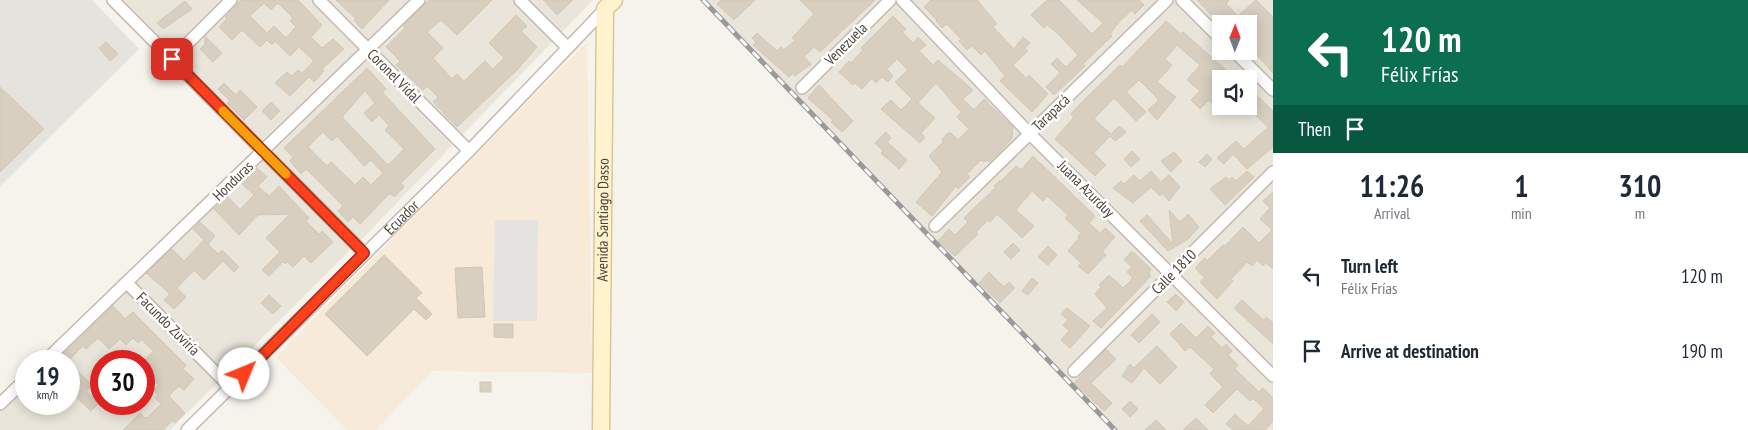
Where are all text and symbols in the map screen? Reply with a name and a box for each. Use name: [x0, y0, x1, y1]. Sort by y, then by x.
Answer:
north arrow: [1212, 15, 1258, 60]
map controls: [1212, 15, 1257, 115]
text: 120 m: [1381, 16, 1462, 62]
street label: Venezuela: [820, 18, 871, 70]
icon: left: [1298, 20, 1363, 85]
pin: [151, 38, 193, 80]
icon: arrive: [158, 45, 186, 73]
street label: Coronel Vidal: [363, 45, 426, 107]
text: Félix Frías: [1381, 60, 1458, 88]
button: sound: [1212, 70, 1257, 115]
street label: Tarapacá: [1028, 90, 1074, 135]
icon: arrive: [1341, 115, 1369, 143]
text: Then: [1298, 117, 1331, 141]
street label: Juana Azurduy: [1053, 155, 1119, 221]
street label: Honduras: [208, 157, 257, 205]
street label: Avenida Santiago Dasso: [592, 158, 613, 282]
text: 11:26: [1360, 166, 1424, 205]
text: 1: [1514, 166, 1529, 205]
text: 310: [1618, 166, 1661, 205]
street label: Ecuador: [380, 195, 423, 239]
text: Arrival: [1374, 203, 1410, 223]
text: min: [1511, 203, 1532, 223]
text: m: [1635, 203, 1645, 223]
street label: Calle 1810: [1147, 245, 1200, 298]
text: Turn left: [1341, 254, 1398, 278]
icon: left: [1298, 262, 1326, 290]
text: 120 m: [1681, 264, 1723, 288]
text: Félix Frías: [1341, 278, 1397, 298]
street label: Facundo Zuviría: [133, 288, 204, 359]
icon: arrive: [1298, 337, 1326, 365]
text: Arrive at destination: [1341, 339, 1479, 363]
text: 190 m: [1681, 339, 1723, 363]
position arrow: [217, 347, 269, 399]
speed limit sign: 30: [90, 350, 155, 415]
text: 19: [36, 360, 59, 392]
text: km/h: [37, 387, 58, 402]

